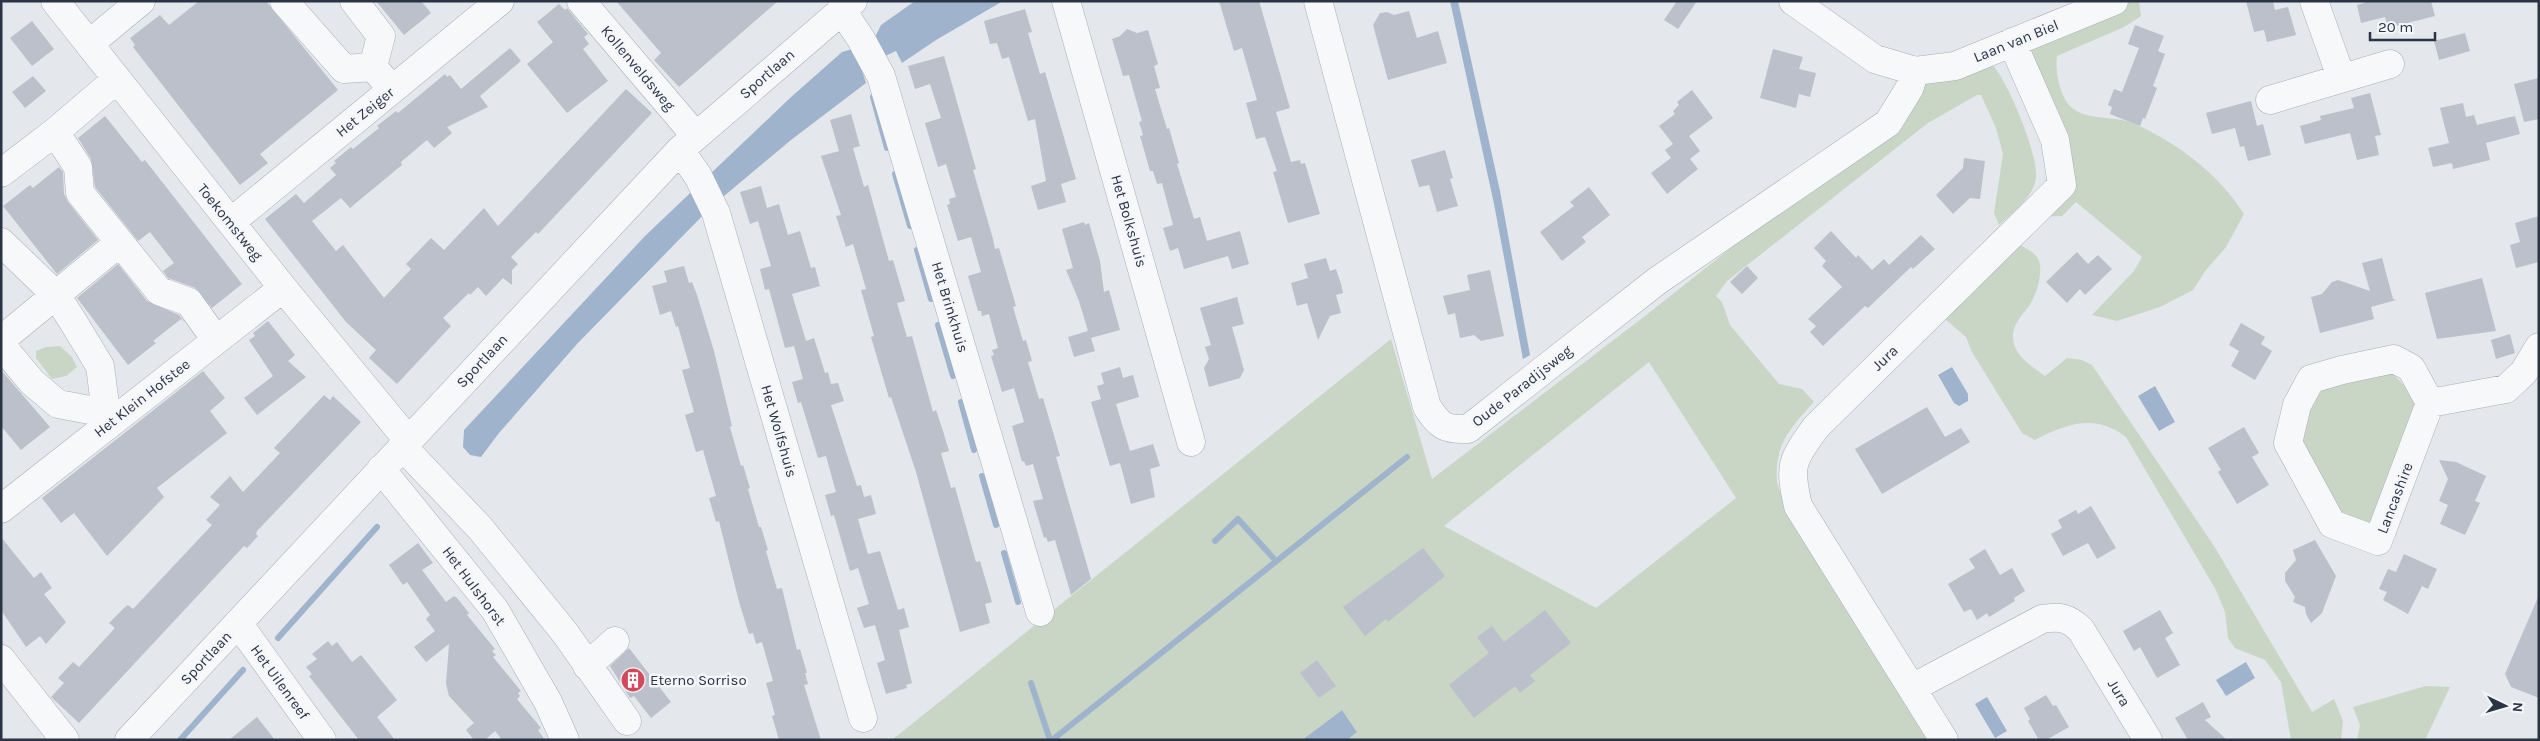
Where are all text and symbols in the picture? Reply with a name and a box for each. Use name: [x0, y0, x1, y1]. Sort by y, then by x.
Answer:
scale bar: [2370, 10, 2435, 42]
street label: Laan van Biel: [1971, 16, 2061, 66]
text: 20 m: [2378, 18, 2413, 36]
street label: Kollenveldsweg: [597, 22, 679, 115]
street label: Sportlaan: [736, 45, 798, 103]
street label: Het Zeiger: [332, 83, 398, 141]
street label: Het Bolkshuis: [1107, 173, 1151, 269]
street label: Toekomstweg: [194, 180, 267, 264]
street label: Het Brinkhuis: [928, 259, 972, 355]
street label: Sportlaan: [453, 330, 511, 392]
street label: Oude Paradijsweg: [1468, 341, 1576, 431]
street label: Jura: [1868, 342, 1902, 374]
street label: Het Klein Hofstee: [90, 355, 194, 441]
street label: Het Wolfshuis: [757, 383, 801, 479]
street label: Lancashire: [2373, 460, 2417, 536]
street label: Het Hulshorst: [438, 543, 510, 629]
street label: Sportlaan: [177, 627, 235, 689]
street label: Het Uilenreef: [247, 641, 314, 724]
building icon: Eterno Sorriso: [620, 667, 646, 693]
place label: Eterno Sorriso: [650, 671, 747, 689]
street label: Jura: [2104, 676, 2134, 710]
north arrow: [2480, 681, 2530, 731]
text: N: [2509, 701, 2526, 713]

